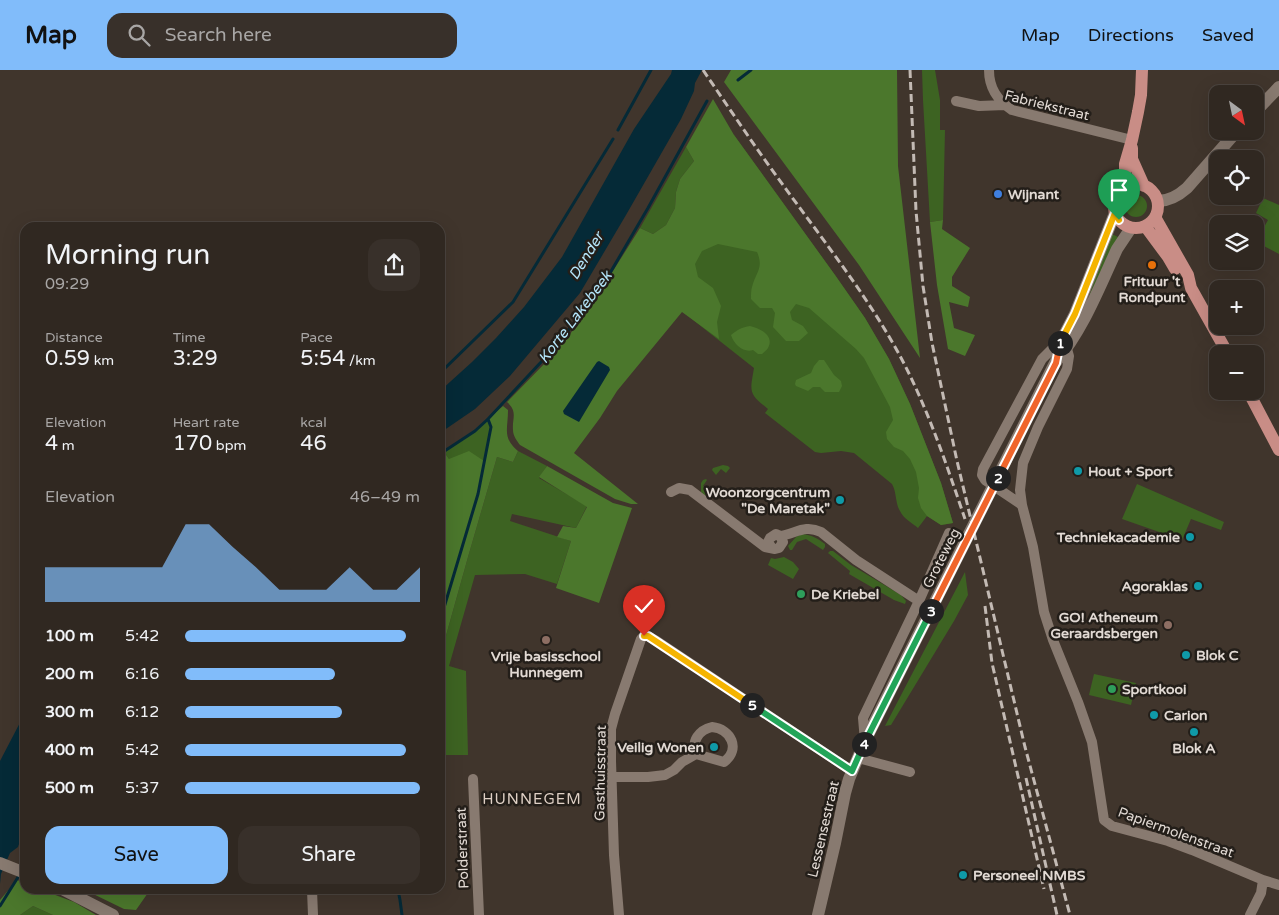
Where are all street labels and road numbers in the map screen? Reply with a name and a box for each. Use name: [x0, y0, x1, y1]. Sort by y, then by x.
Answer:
street label: Fabriekstraat: [1003, 87, 1092, 124]
street label: Groteweg: [919, 525, 964, 591]
street label: Gasthuisstraat: [591, 724, 610, 821]
street label: Lessensestraat: [804, 778, 843, 879]
street label: Papiermolenstraat: [1116, 804, 1237, 862]
street label: Polderstraat: [453, 806, 472, 889]

